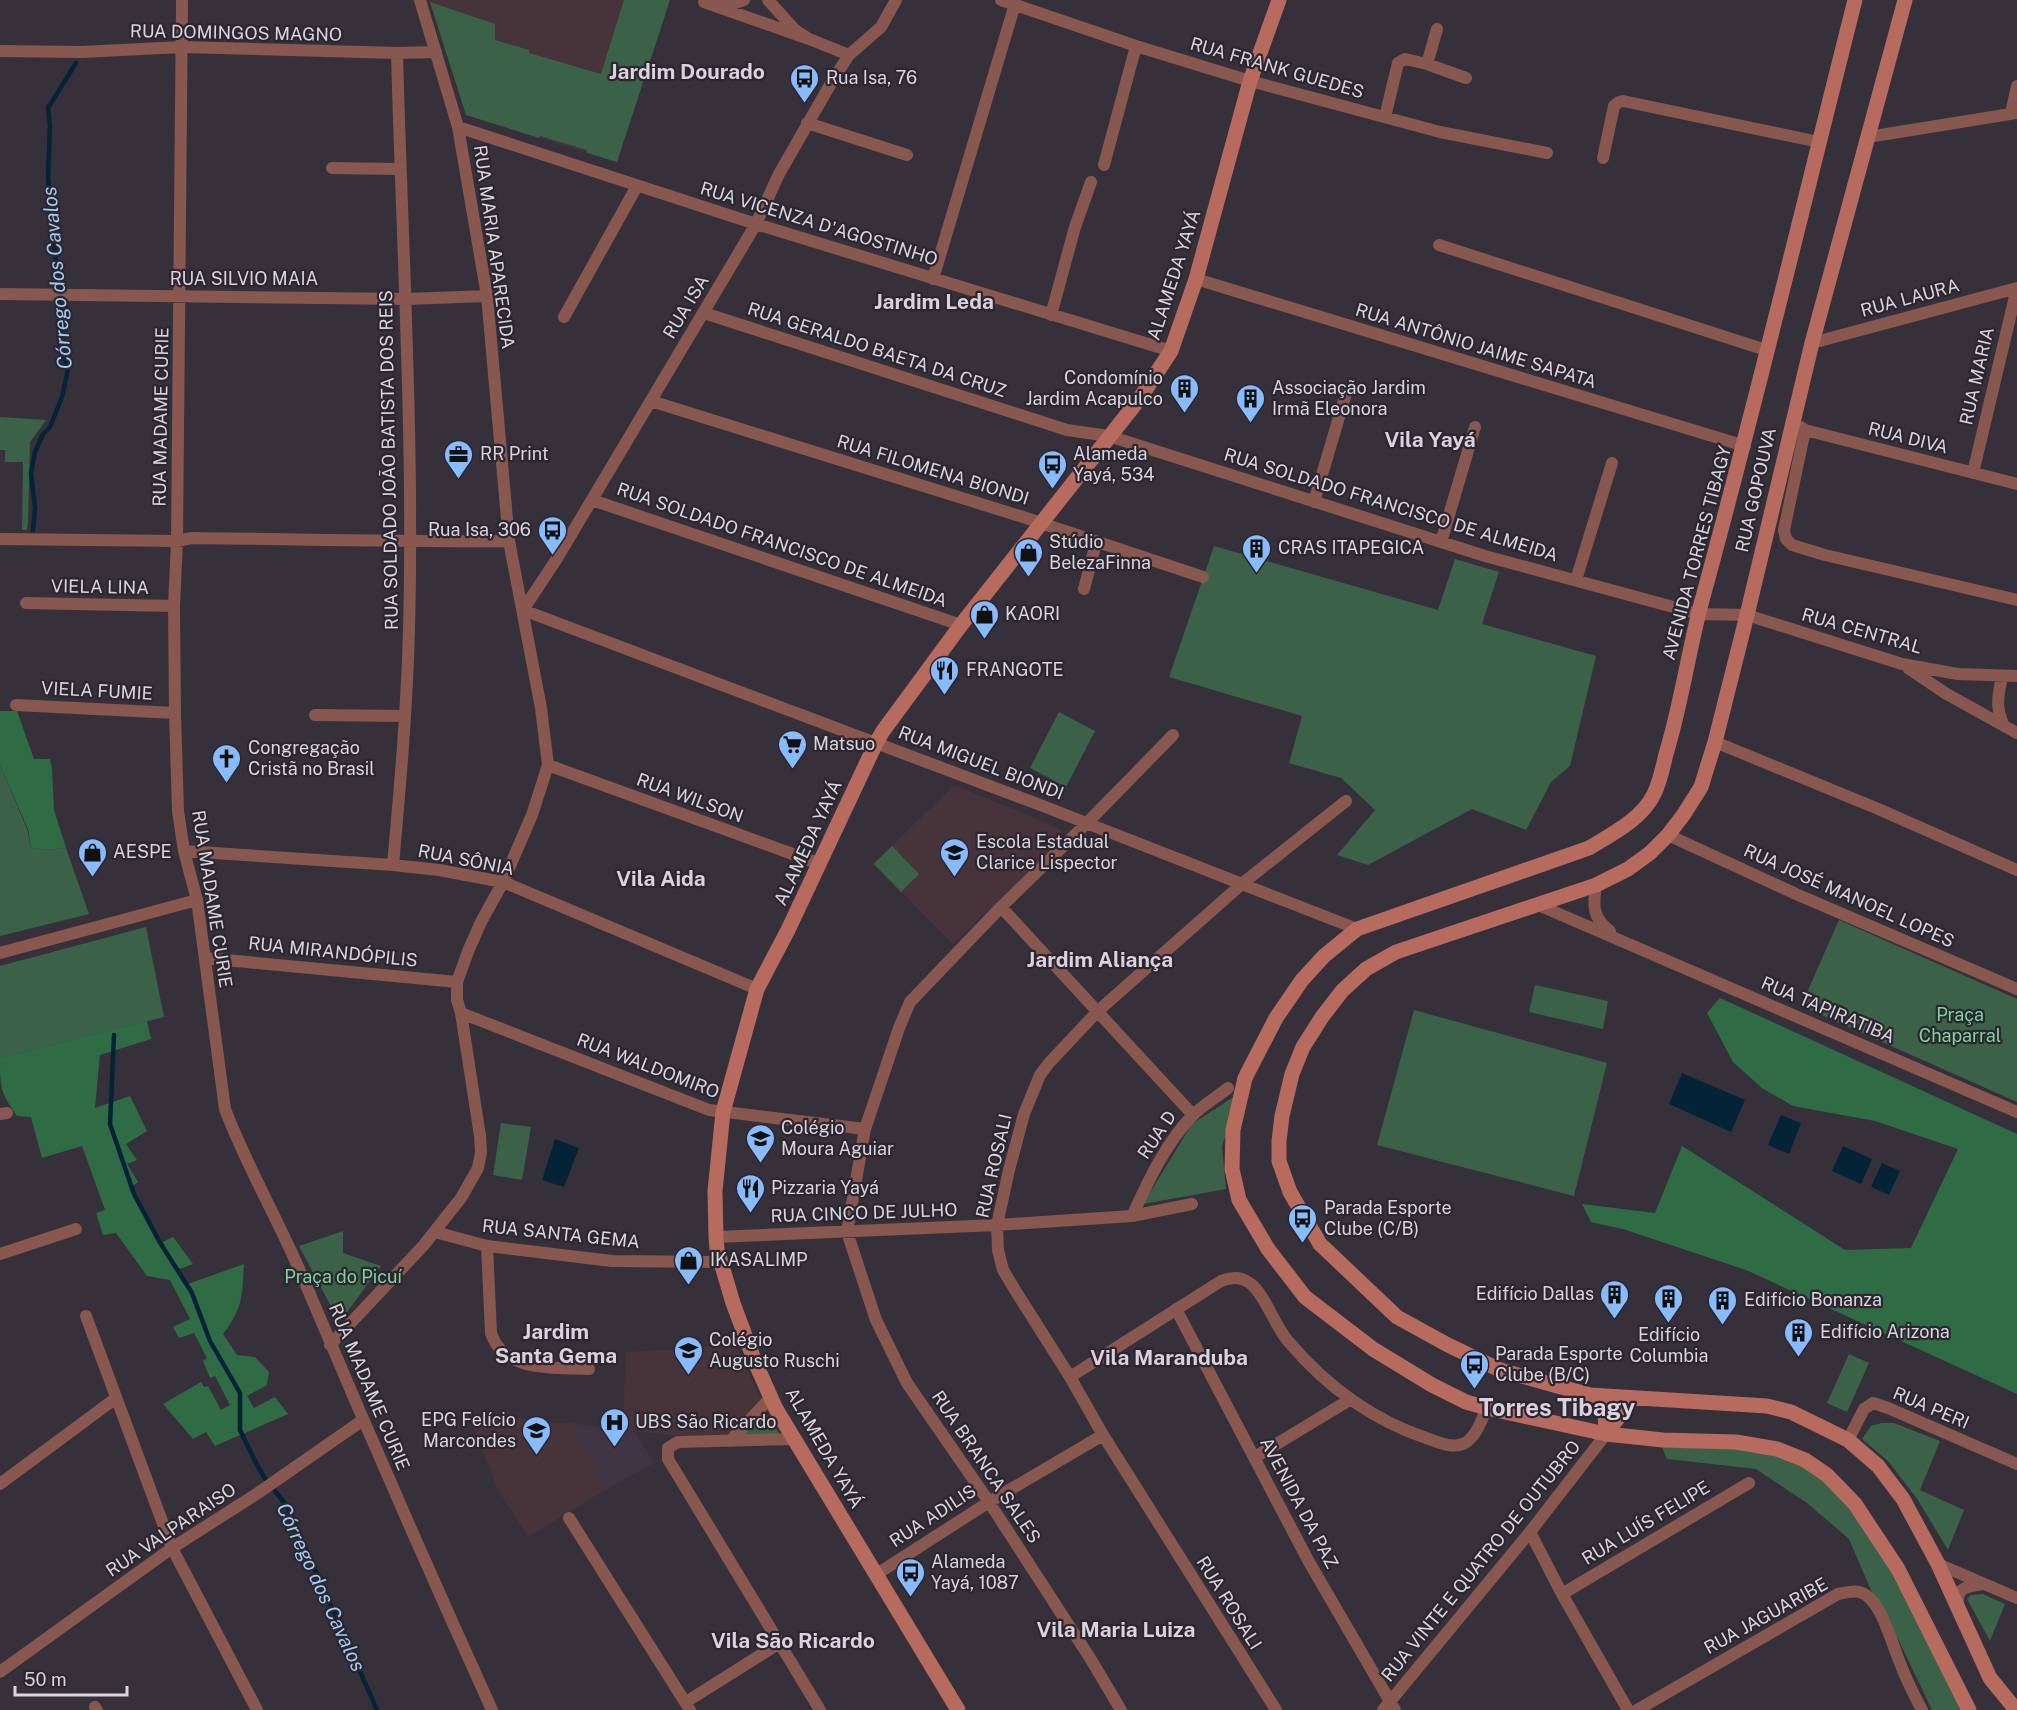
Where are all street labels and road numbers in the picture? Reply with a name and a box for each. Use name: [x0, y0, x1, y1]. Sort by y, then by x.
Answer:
street label: RUA DOMINGOS MAGNO: [130, 20, 342, 45]
street label: RUA FRANK GUEDES: [1188, 33, 1366, 102]
street label: RUA MARIA APARECIDA: [470, 144, 519, 350]
street label: RUA VICENZA D'AGOSTINHO: [698, 177, 940, 270]
street label: ALAMEDA YAYÁ: [1142, 206, 1205, 343]
street label: RUA SILVIO MAIA: [170, 268, 319, 289]
street label: RUA ISA: [658, 271, 713, 342]
street label: RUA LAURA: [1858, 274, 1962, 321]
street label: RUA SOLDADO JOÃO BATISTA DOS REIS: [374, 290, 402, 630]
street label: RUA GERALDO BAETA DA CRUZ: [745, 298, 1009, 401]
street label: RUA ANTÔNIO JAIME SAPATA: [1353, 299, 1599, 392]
street label: RUA MARIA: [1955, 325, 1998, 427]
street label: RUA MADAME CURIE: [148, 327, 173, 507]
street label: RUA DIVA: [1866, 417, 1950, 458]
street label: RUA GOPOUVA: [1731, 425, 1780, 554]
street label: RUA FILOMENA BIONDI: [835, 430, 1032, 509]
street label: AVENIDA TORRES TIBAGY: [1658, 443, 1735, 662]
street label: RUA SOLDADO FRANCISCO DE ALMEIDA: [1222, 444, 1561, 566]
street label: RUA SOLDADO FRANCISCO DE ALMEIDA: [614, 478, 950, 611]
street label: VIELA LINA: [51, 575, 149, 598]
street label: RUA CENTRAL: [1799, 603, 1925, 658]
street label: VIELA FUMIE: [41, 677, 153, 704]
street label: RUA MIGUEL BIONDI: [895, 721, 1067, 804]
street label: RUA WILSON: [634, 768, 746, 827]
street label: ALAMEDA YAYÁ: [768, 776, 846, 909]
street label: RUA MADAME CURIE: [188, 809, 237, 989]
street label: RUA JOSÉ MANOEL LOPES: [1741, 839, 1958, 952]
street label: RUA SÔNIA: [416, 840, 516, 879]
street label: RUA MIRANDÓPILIS: [247, 931, 419, 971]
street label: RUA TAPIRATIBA: [1758, 972, 1898, 1047]
street label: RUA WALDOMIRO: [574, 1029, 722, 1102]
street label: RUA D: [1133, 1107, 1180, 1163]
street label: RUA ROSALI: [971, 1112, 1016, 1220]
street label: RUA CINCO DE JULHO: [770, 1199, 958, 1226]
street label: RUA SANTA GEMA: [481, 1215, 641, 1252]
street label: RUA MADAME CURIE: [325, 1300, 414, 1473]
street label: RUA PERI: [1890, 1382, 1973, 1433]
street label: ALAMEDA YAYÁ: [781, 1383, 868, 1512]
street label: RUA BRANCA SALES: [928, 1387, 1045, 1547]
street label: AVENIDA DA PAZ: [1256, 1433, 1343, 1572]
street label: RUA VINTE E QUATRO DE OUTUBRO: [1377, 1436, 1584, 1685]
street label: RUA LUÍS FELIPE: [1578, 1475, 1713, 1569]
street label: RUA VALPARAISO: [102, 1478, 240, 1581]
street label: RUA ADILIS: [886, 1480, 980, 1551]
street label: RUA ROSALI: [1192, 1552, 1266, 1653]
street label: RUA JAGUARIBE: [1700, 1573, 1831, 1658]

